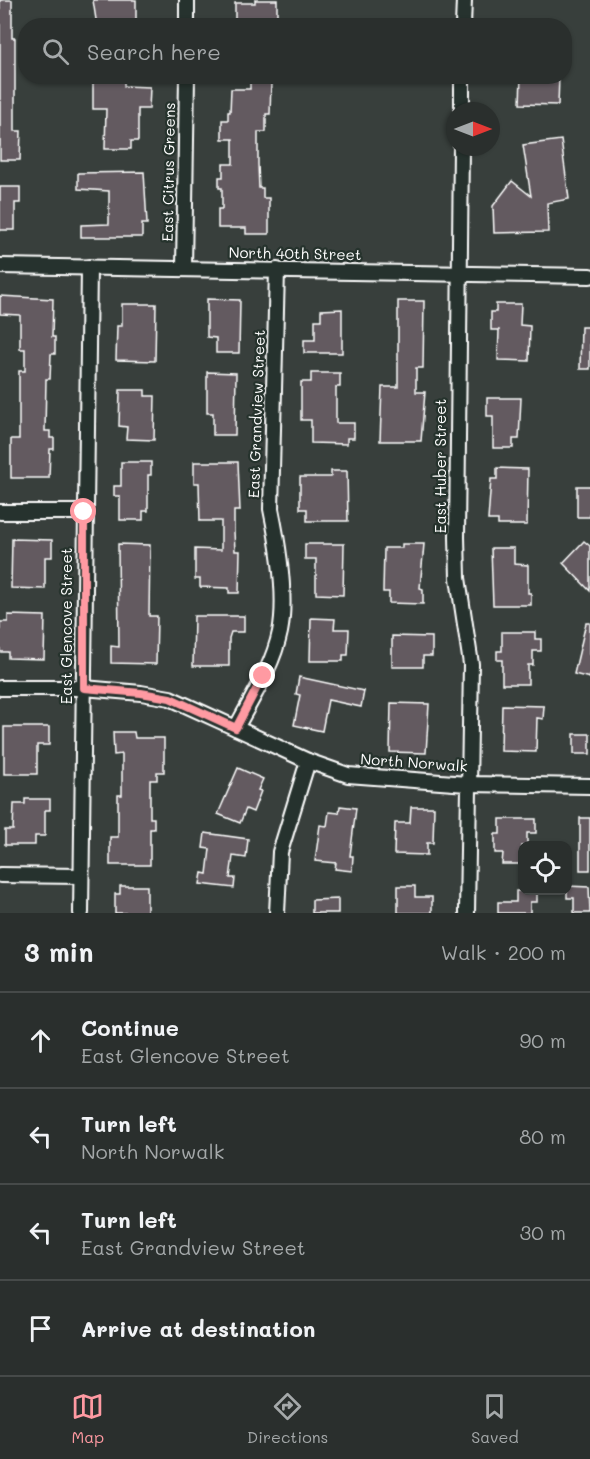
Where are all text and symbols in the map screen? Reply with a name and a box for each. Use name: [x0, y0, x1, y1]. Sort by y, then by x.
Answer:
search box: [18, 18, 572, 84]
icon: search: [39, 35, 72, 68]
text: Search here: [87, 37, 221, 66]
street label: East Citrus Greens: [157, 102, 179, 242]
north arrow: [446, 102, 500, 156]
street label: North 40th Street: [228, 242, 362, 264]
street label: East Grandview Street: [243, 329, 269, 498]
street label: East Huber Street: [430, 399, 450, 533]
route start: [70, 498, 96, 524]
street label: East Glencove Street: [56, 548, 76, 704]
route end: [249, 662, 275, 688]
street label: North Norwalk: [360, 748, 468, 776]
map controls: [518, 841, 572, 895]
button: locate: [518, 841, 572, 895]
text: 3 min: [24, 935, 93, 969]
text: Walk · 200 m: [441, 939, 566, 965]
text: Continue: [81, 1013, 179, 1042]
icon: ahead: [24, 1024, 57, 1057]
text: 90 m: [520, 1027, 566, 1053]
text: East Glencove Street: [81, 1042, 290, 1068]
text: Turn left: [81, 1109, 177, 1138]
icon: left: [24, 1120, 57, 1153]
text: 80 m: [519, 1123, 566, 1149]
text: North Norwalk: [81, 1138, 224, 1164]
text: Turn left: [81, 1205, 177, 1234]
icon: left: [24, 1216, 57, 1249]
text: 30 m: [520, 1219, 566, 1245]
text: East Grandview Street: [81, 1234, 306, 1260]
icon: arrive: [24, 1312, 57, 1345]
text: Arrive at destination: [81, 1314, 316, 1343]
tab: Map: [71, 1390, 104, 1447]
tab: Directions: [247, 1390, 328, 1447]
tab: Saved: [471, 1390, 519, 1447]

